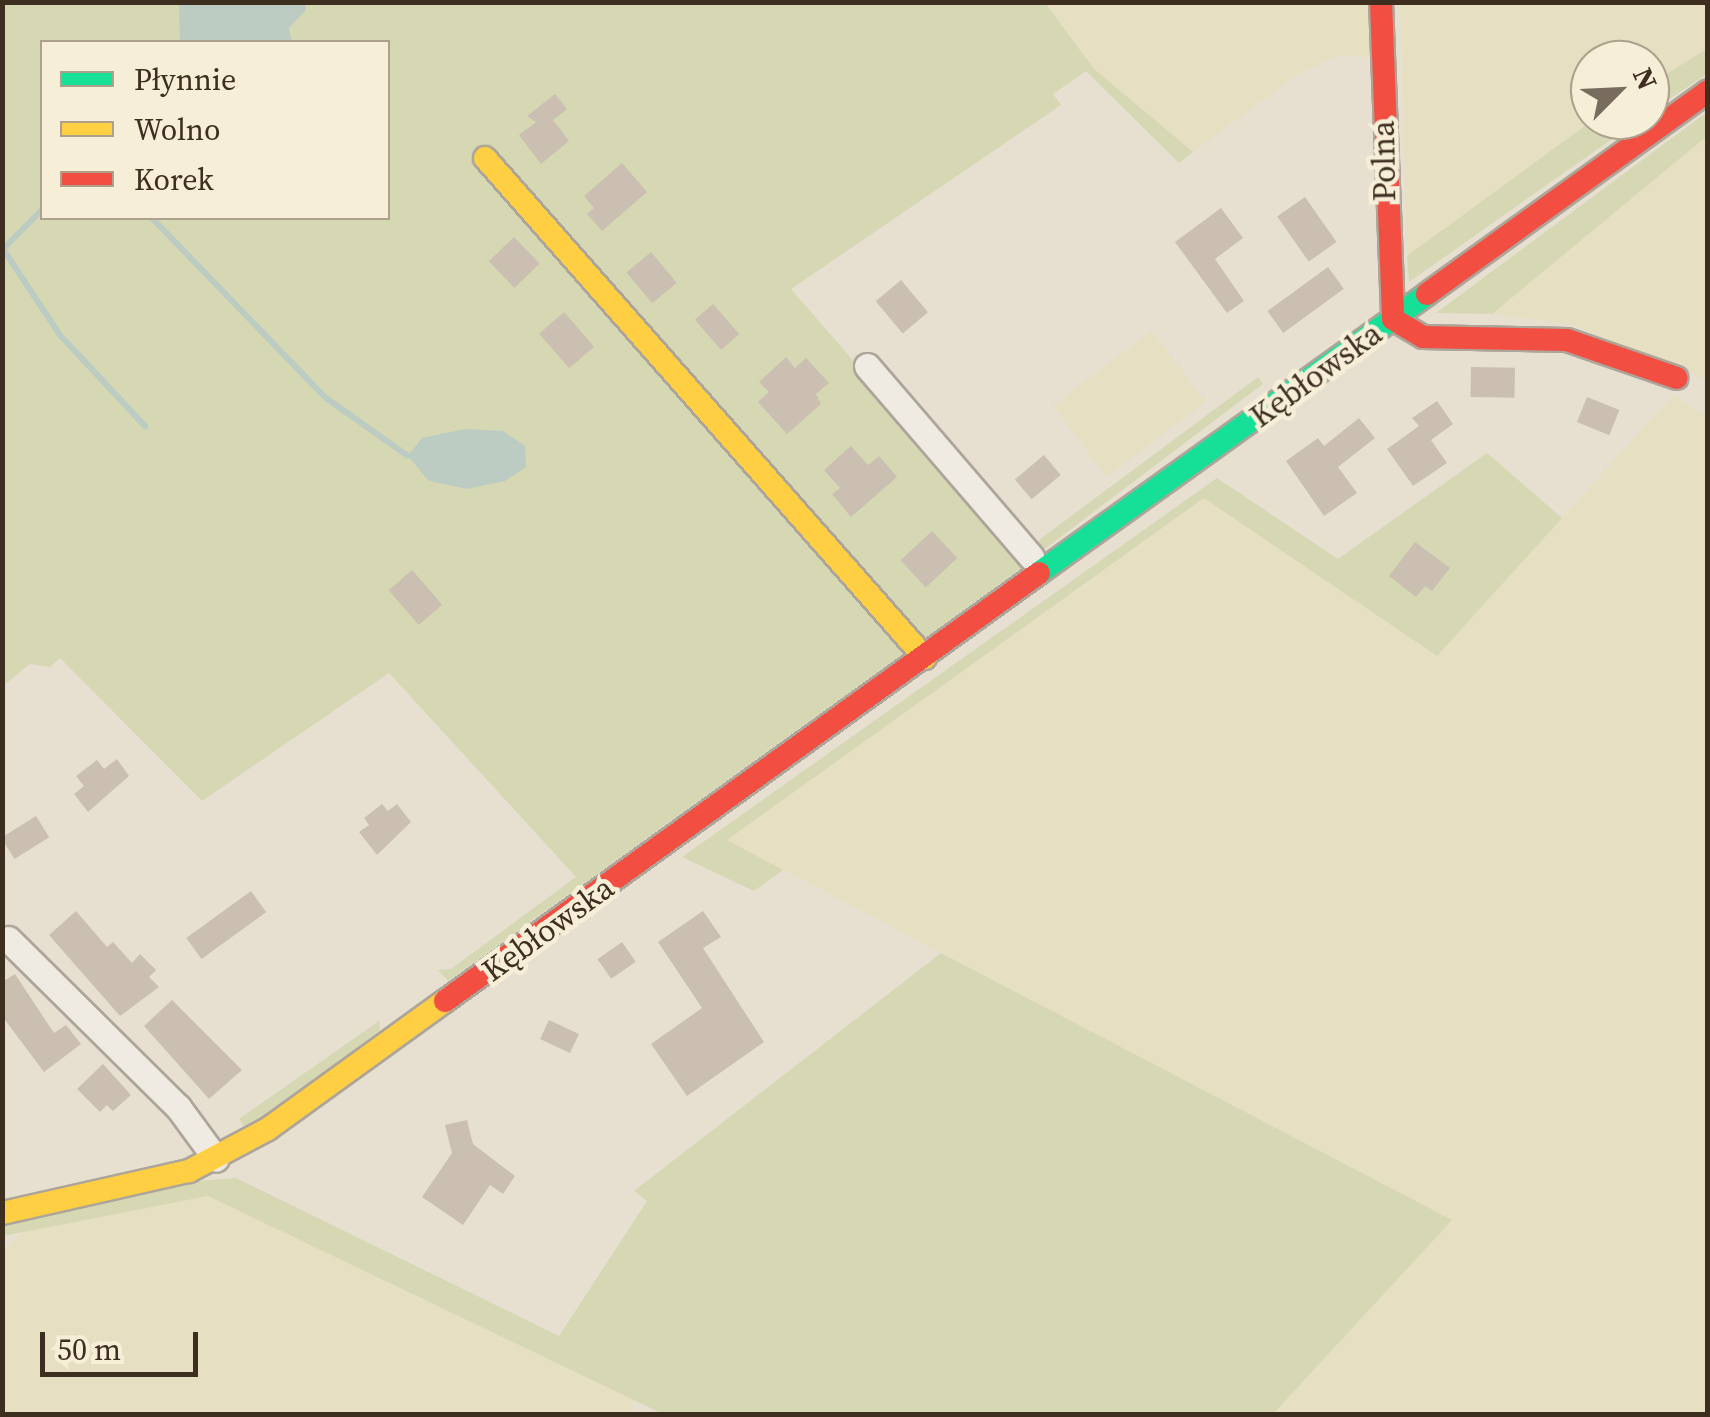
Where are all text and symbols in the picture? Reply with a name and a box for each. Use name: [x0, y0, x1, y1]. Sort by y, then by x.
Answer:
legend: [40, 40, 390, 220]
north arrow: [1570, 40, 1670, 140]
text: Płynnie: [134, 59, 236, 100]
text: N: [1624, 62, 1667, 96]
text: Wolno: [134, 109, 221, 150]
street label: Polna: [1364, 120, 1404, 202]
text: Korek: [134, 159, 214, 200]
street label: Kębłowska: [1243, 314, 1389, 436]
street label: Kębłowska: [475, 868, 621, 990]
scale bar: [45, 1312, 202, 1374]
text: 50 m: [57, 1329, 121, 1370]

